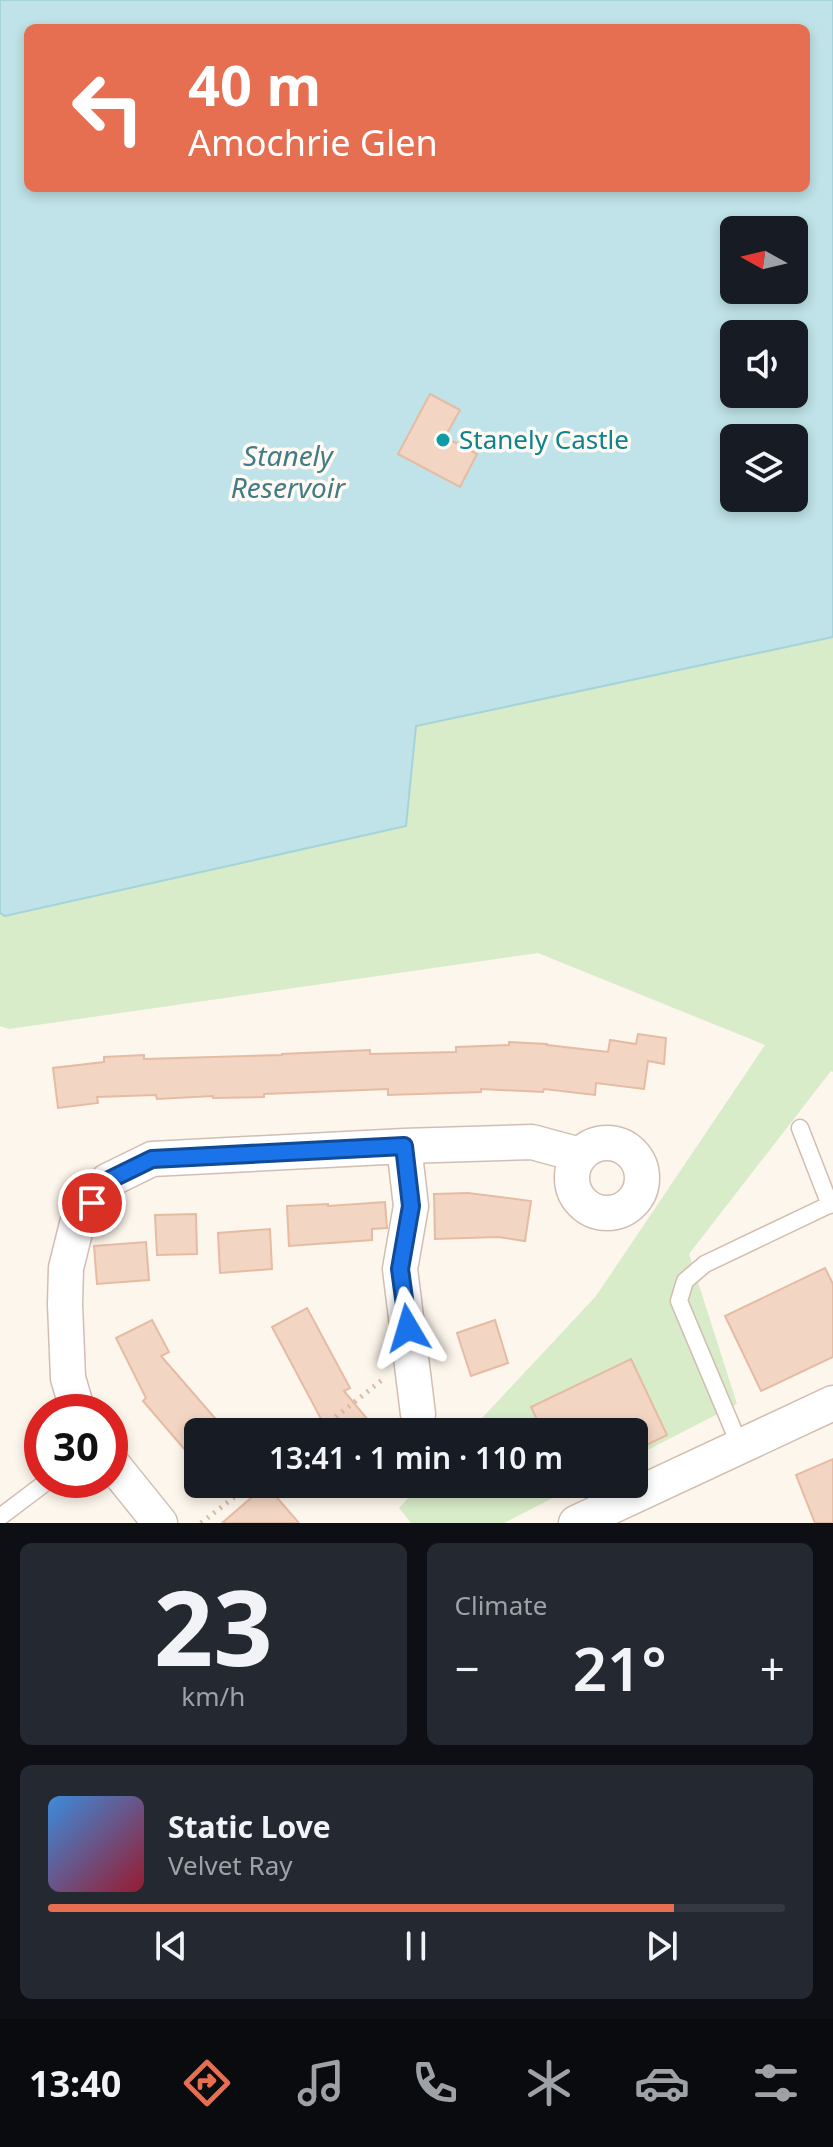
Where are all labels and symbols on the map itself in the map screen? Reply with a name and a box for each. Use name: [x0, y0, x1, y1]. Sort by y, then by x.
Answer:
north arrow: [720, 216, 808, 304]
place label: Stanely Castle: [459, 421, 629, 457]
marker: Stanely Castle: [434, 431, 452, 449]
water label: Stanely Reservoir: [231, 436, 347, 506]
pin: [58, 1169, 126, 1237]
position arrow: [366, 1286, 450, 1370]
speed limit sign: 30: [24, 1394, 128, 1498]

